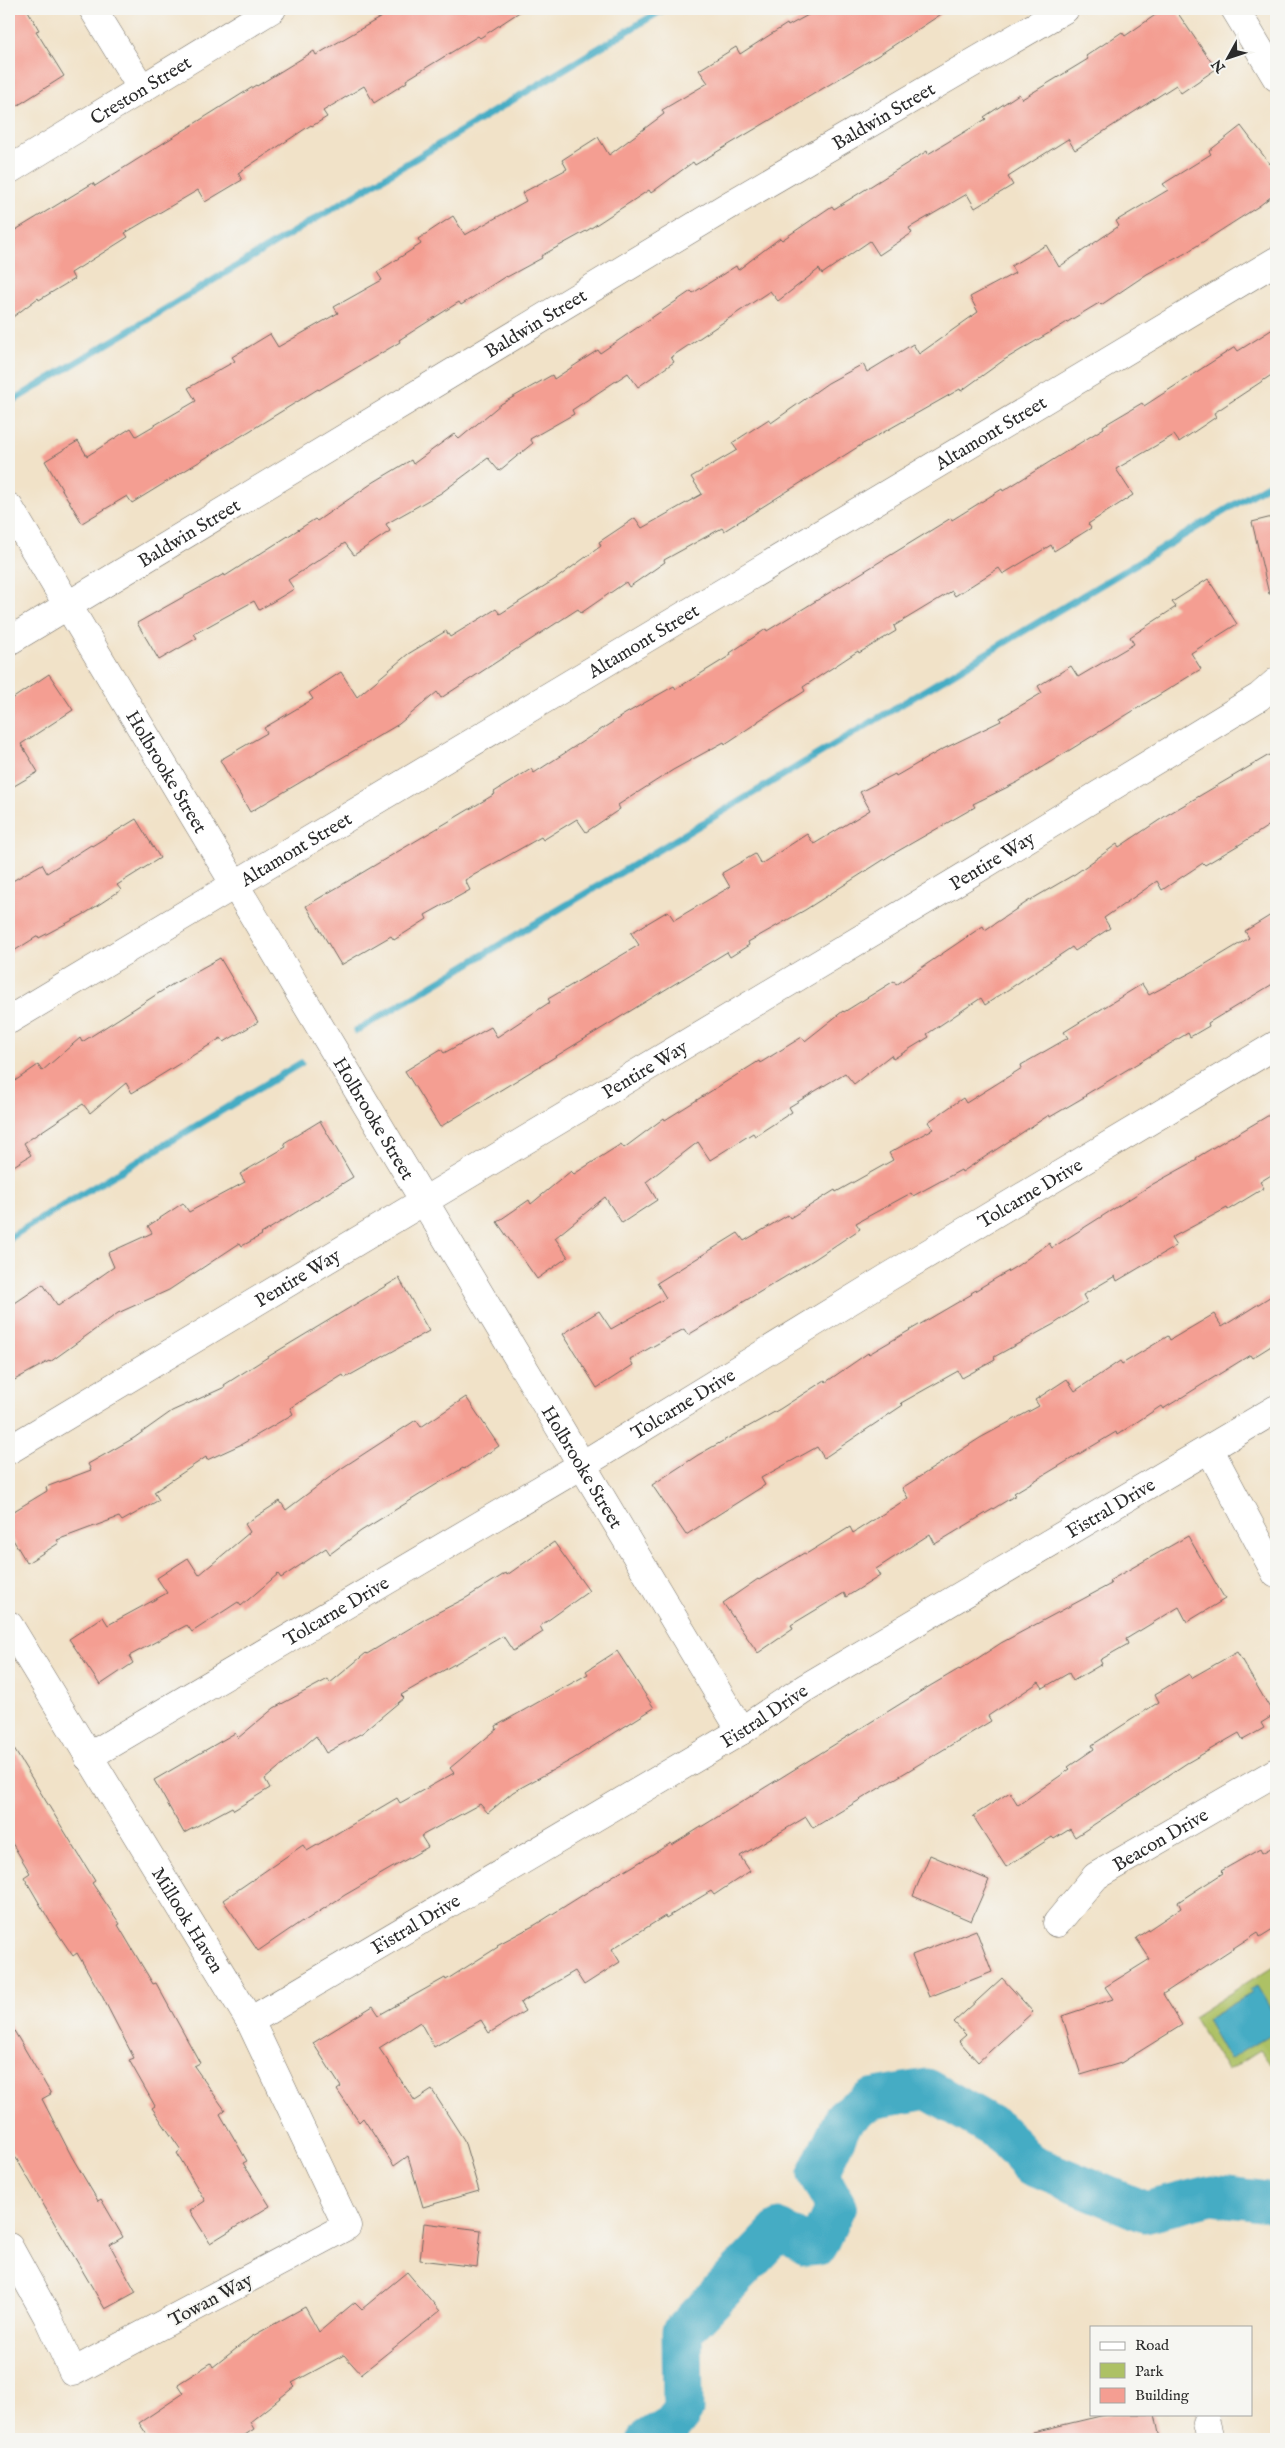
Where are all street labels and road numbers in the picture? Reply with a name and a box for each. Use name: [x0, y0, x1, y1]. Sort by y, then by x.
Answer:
street label: Creston Street: [86, 51, 197, 131]
street label: Baldwin Street: [828, 77, 940, 156]
street label: Baldwin Street: [481, 284, 592, 364]
street label: Altamont Street: [931, 391, 1052, 477]
street label: Baldwin Street: [134, 494, 246, 574]
street label: Altamont Street: [583, 599, 704, 685]
street label: Holbrooke Street: [119, 707, 212, 839]
street label: Altamont Street: [236, 807, 357, 893]
street label: Pentire Way: [946, 826, 1040, 897]
street label: Pentire Way: [598, 1035, 693, 1105]
street label: Holbrooke Street: [327, 1053, 419, 1185]
street label: Tolcarne Drive: [974, 1153, 1088, 1235]
street label: Pentire Way: [251, 1244, 346, 1314]
street label: Tolcarne Drive: [627, 1364, 741, 1446]
street label: Holbrooke Street: [535, 1402, 627, 1534]
street label: Fistral Drive: [1062, 1473, 1160, 1545]
street label: Tolcarne Drive: [280, 1572, 394, 1653]
street label: Fistral Drive: [717, 1679, 813, 1754]
street label: Beacon Drive: [1109, 1804, 1213, 1878]
street label: Millook Haven: [145, 1863, 228, 1978]
street label: Fistral Drive: [368, 1889, 465, 1961]
street label: Towan Way: [165, 2268, 258, 2333]

